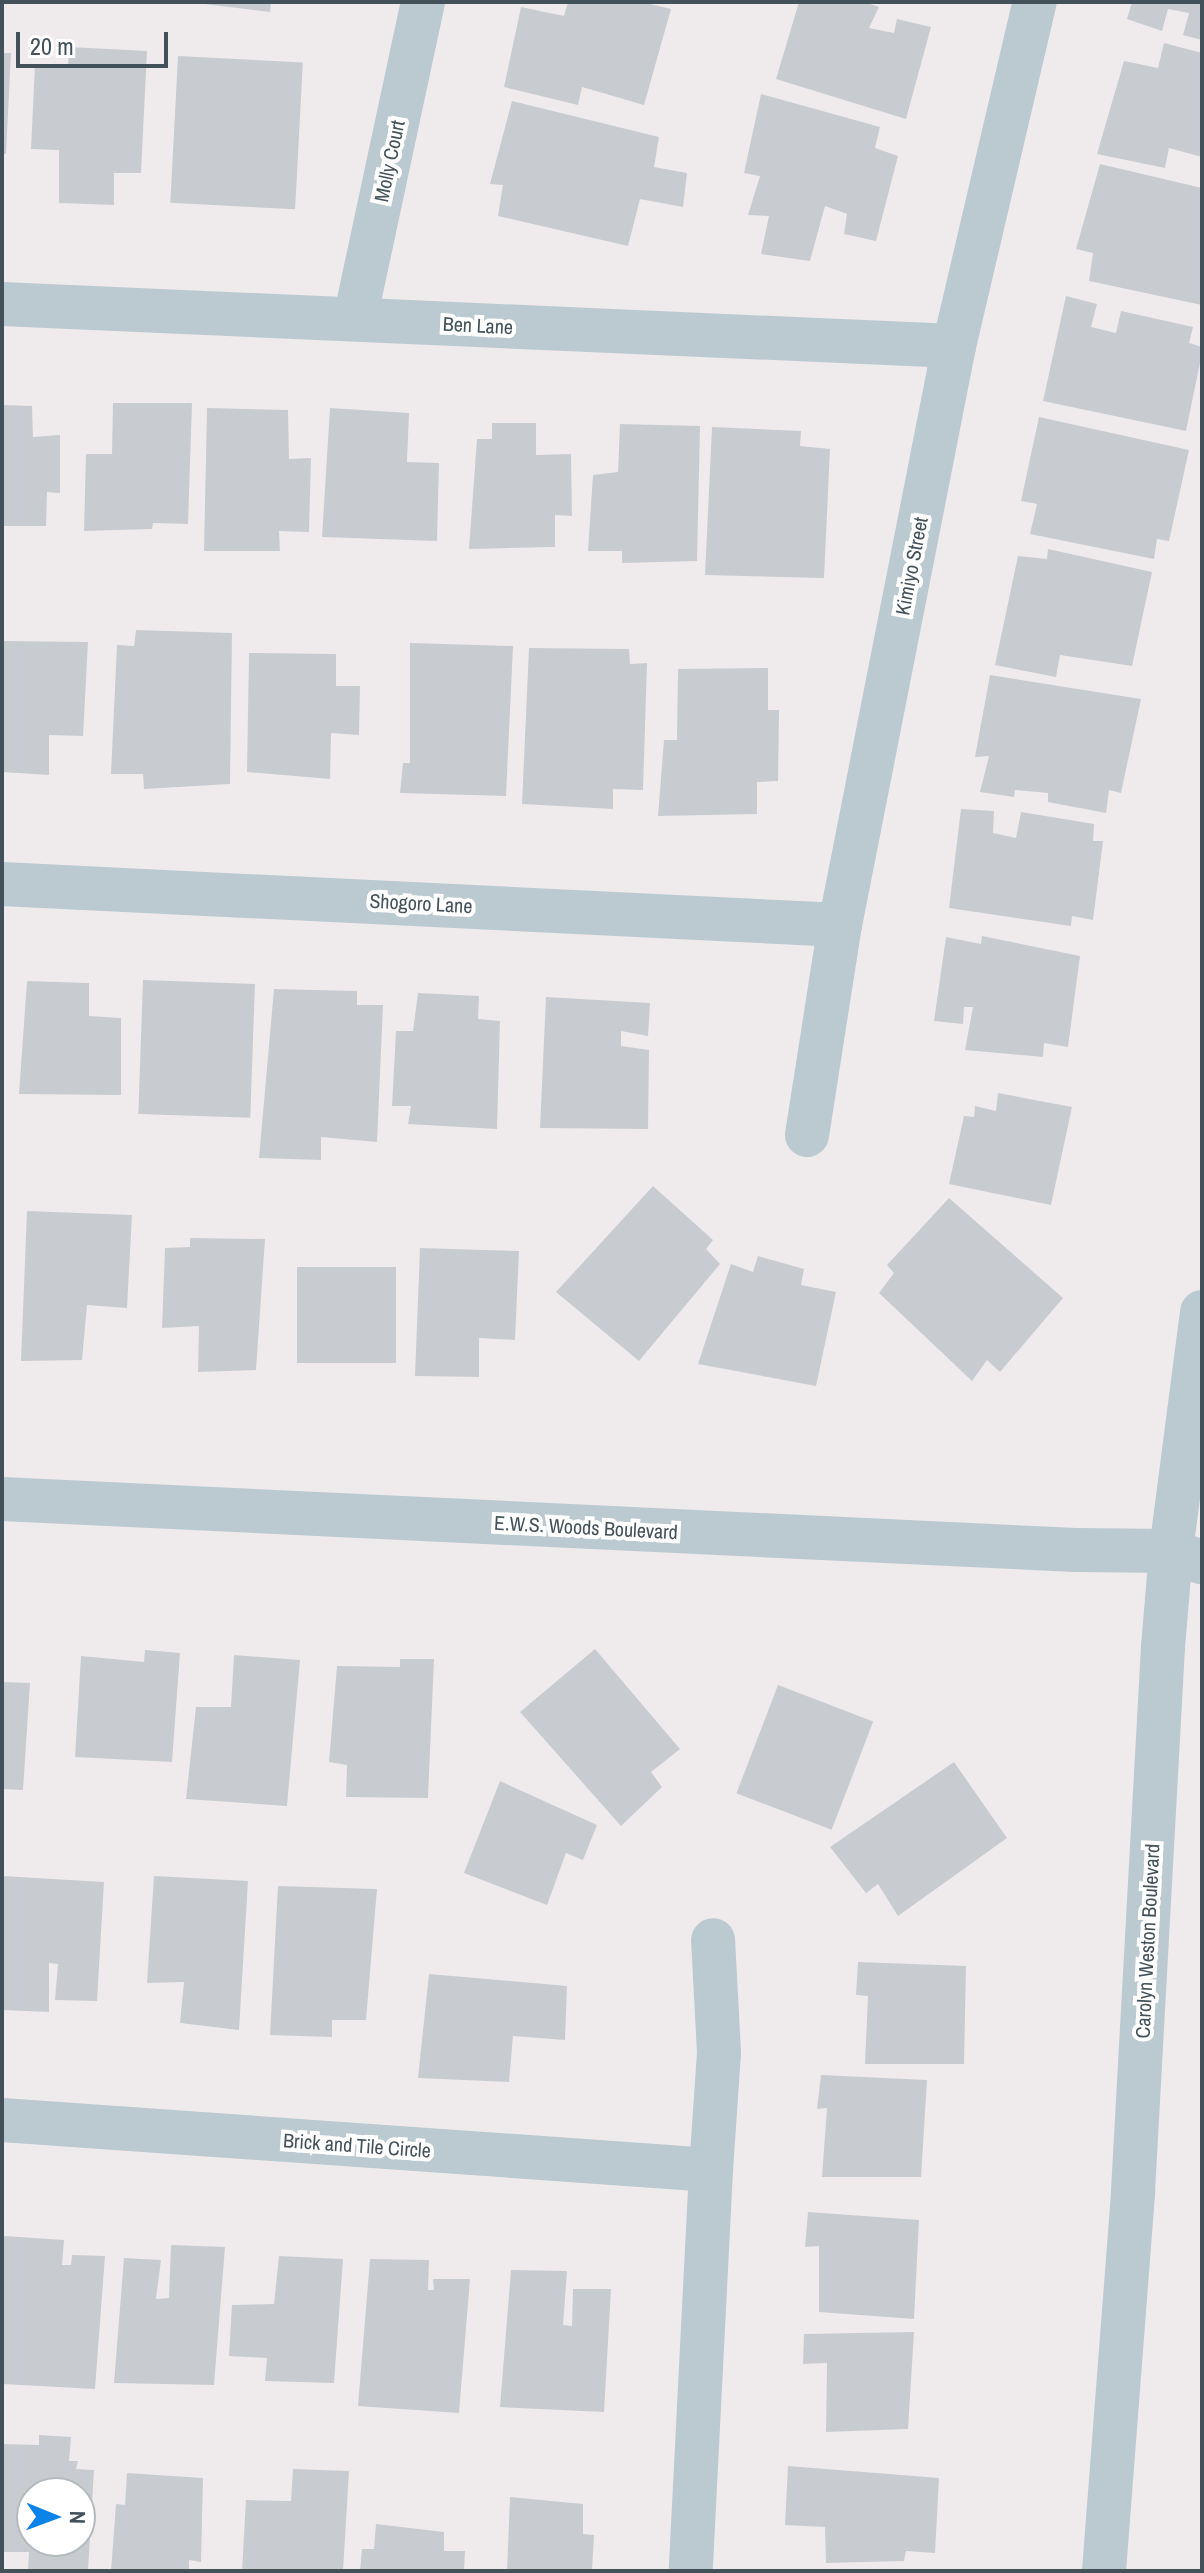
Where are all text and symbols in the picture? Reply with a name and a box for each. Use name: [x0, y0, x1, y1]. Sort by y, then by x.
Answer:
scale bar: [20, 16, 172, 66]
text: 20 m: [30, 30, 74, 62]
street label: Molly Court: [369, 118, 409, 204]
street label: Ben Lane: [442, 311, 514, 339]
street label: Kimiyo Street: [890, 515, 932, 617]
street label: Shogoro Lane: [369, 888, 473, 918]
street label: E.W.S. Woods Boulevard: [494, 1510, 678, 1544]
street label: Carolyn Weston Boulevard: [1130, 1843, 1164, 2039]
street label: Brick and Tile Circle: [282, 2128, 432, 2162]
north arrow: [16, 2477, 96, 2557]
text: N: [63, 2511, 93, 2524]

